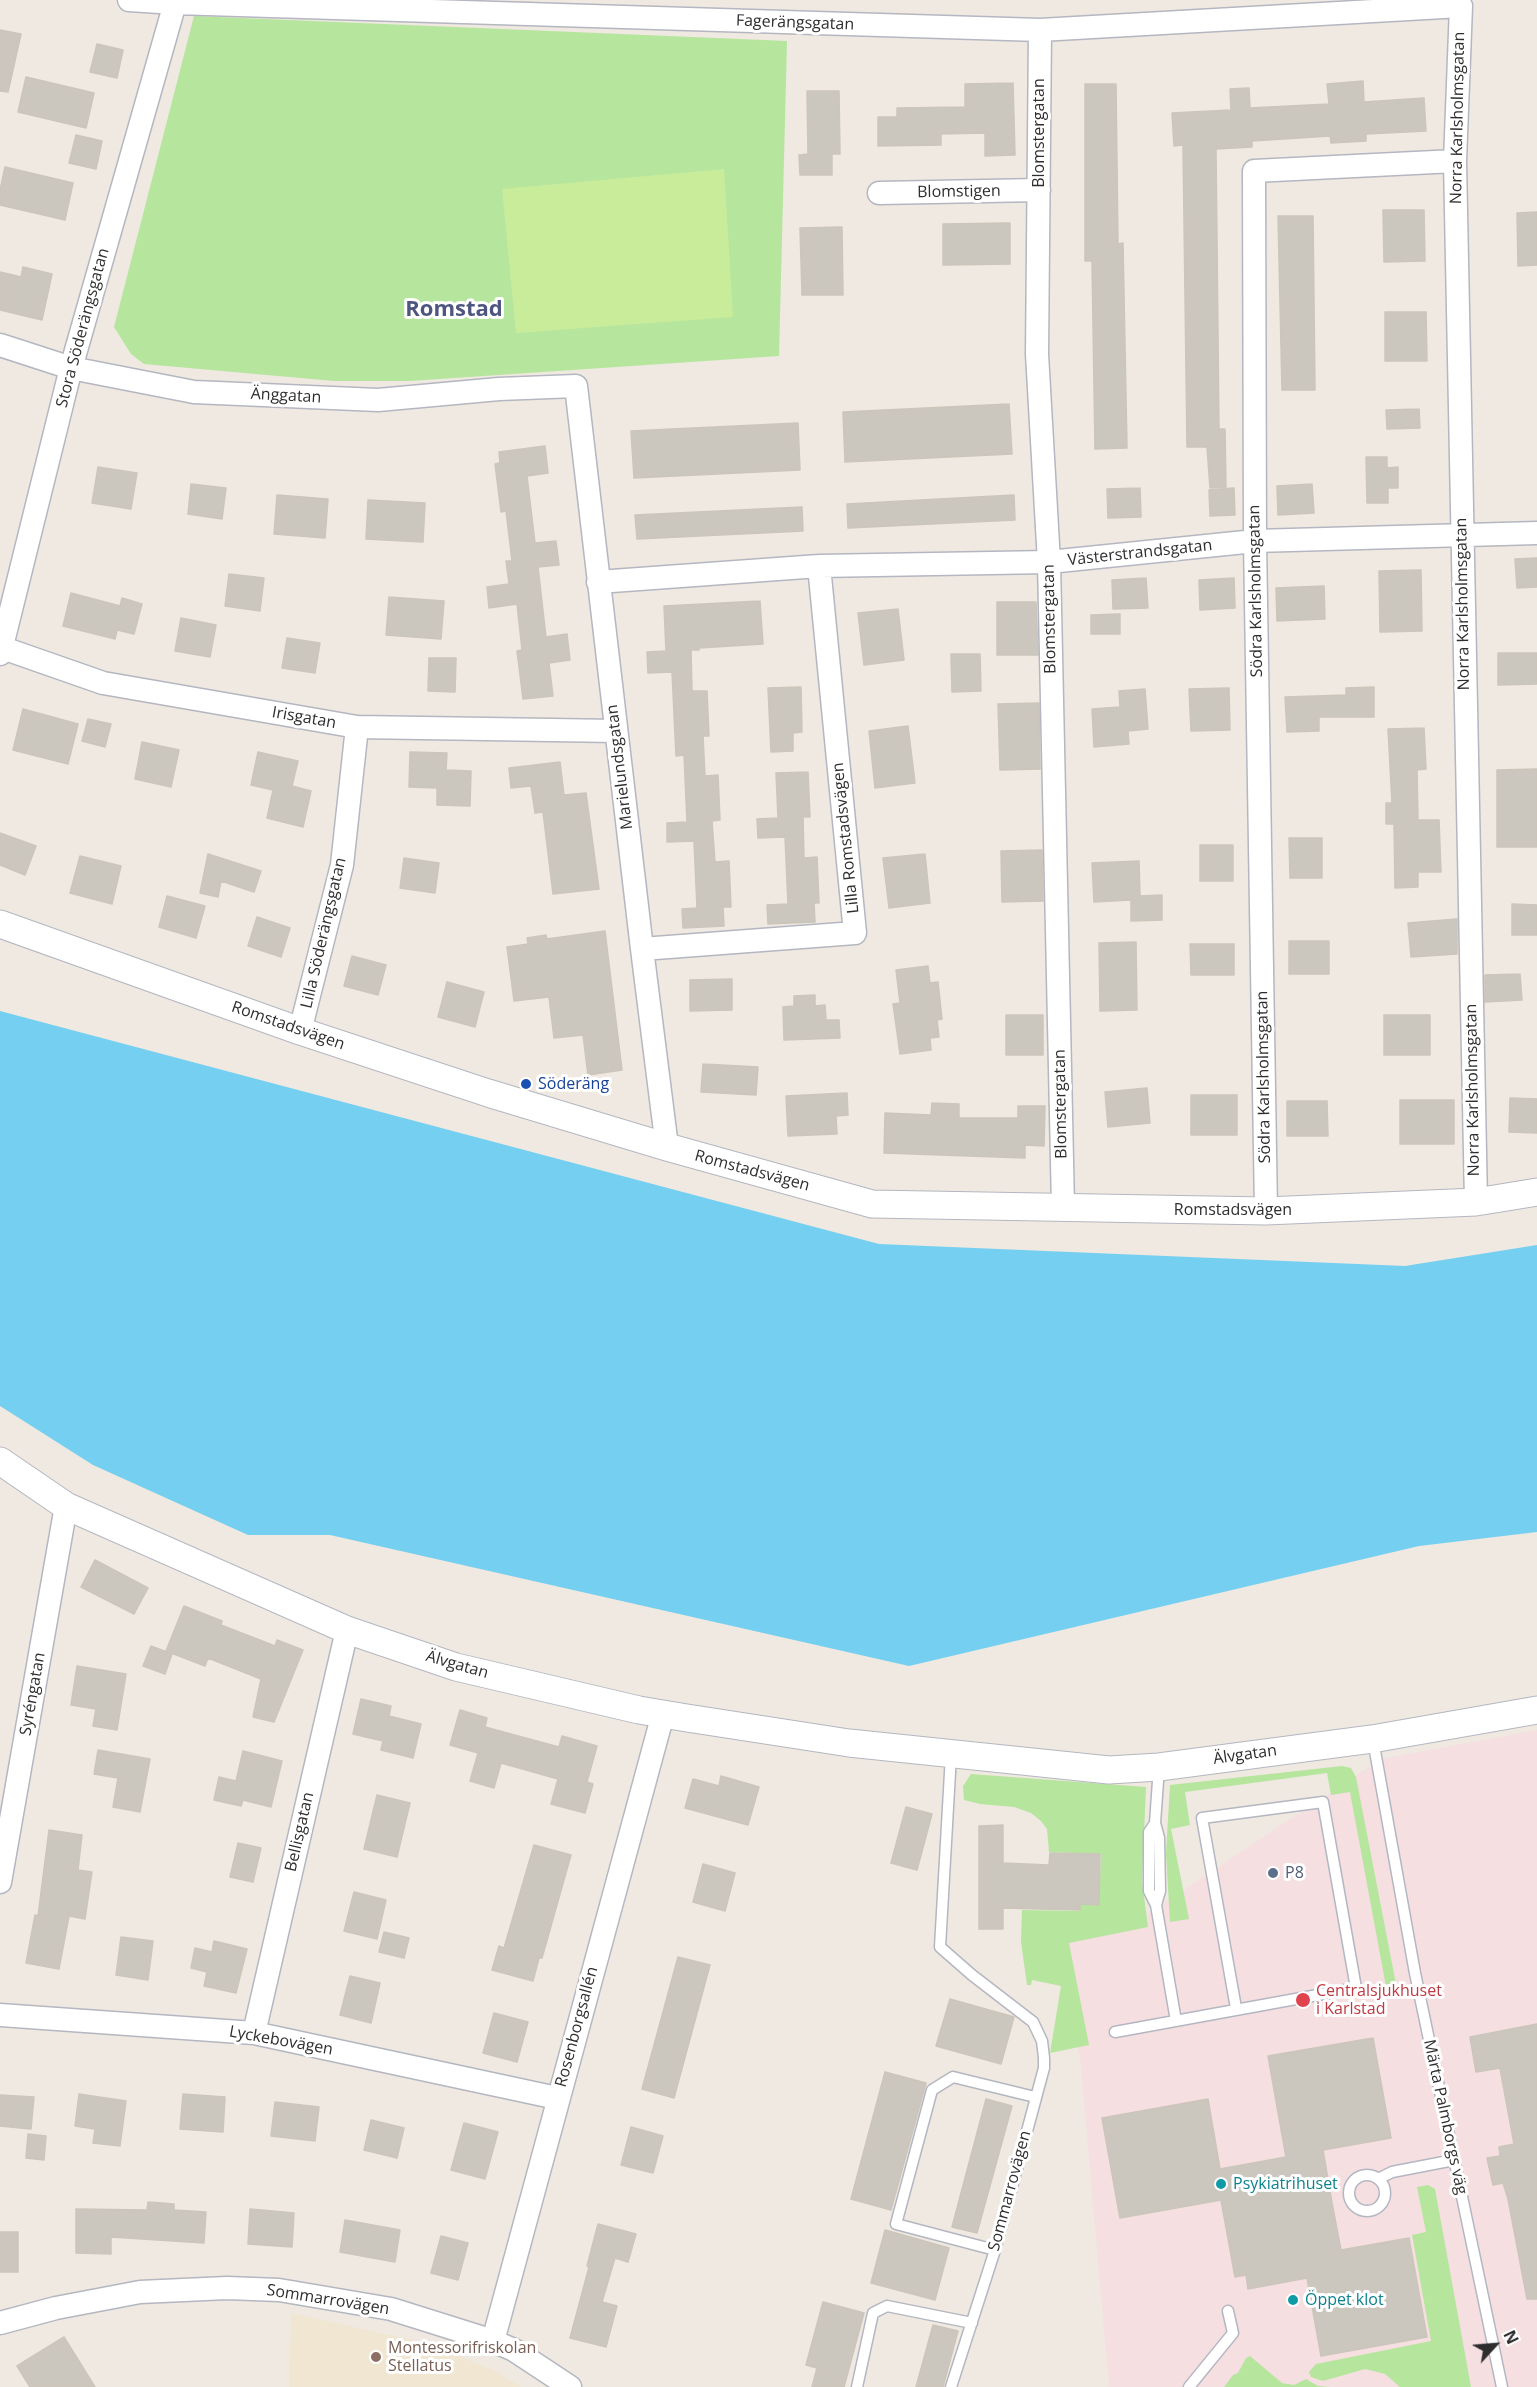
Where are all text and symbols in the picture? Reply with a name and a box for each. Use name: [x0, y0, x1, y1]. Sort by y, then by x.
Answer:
street label: Fagerängsgatan: [736, 11, 854, 35]
street label: Norra Karlsholmsgatan: [1447, 32, 1469, 204]
street label: Blomstergatan: [1029, 78, 1049, 188]
street label: Blomstigen: [917, 182, 1001, 202]
street label: Stora Söderängsgatan: [52, 246, 114, 410]
district label: Romstad: [405, 297, 503, 323]
street label: Änggatan: [250, 385, 322, 407]
street label: Södra Karlsholmsgatan: [1245, 505, 1267, 677]
street label: Norra Karlsholmsgatan: [1452, 518, 1474, 690]
street label: Västerstrandsgatan: [1067, 536, 1213, 570]
street label: Blomstergatan: [1039, 564, 1061, 674]
street label: Irisgatan: [270, 703, 338, 733]
street label: Marielundsgatan: [603, 703, 637, 831]
street label: Lilla Romstadsvägen: [829, 761, 863, 915]
street label: Lilla Söderängsgatan: [297, 856, 351, 1010]
street label: Södra Karlsholmsgatan: [1253, 991, 1275, 1163]
street label: Romstadsvägen: [229, 998, 347, 1054]
street label: Norra Karlsholmsgatan: [1462, 1004, 1484, 1176]
street label: Blomstergatan: [1050, 1049, 1072, 1159]
place label: Söderäng: [538, 1074, 609, 1094]
marker: Söderäng: [519, 1077, 533, 1091]
street label: Romstadsvägen: [692, 1146, 812, 1196]
street label: Romstadsvägen: [1174, 1200, 1292, 1220]
street label: Älvgatan: [424, 1647, 490, 1683]
street label: Syréngatan: [16, 1651, 50, 1737]
street label: Älvgatan: [1212, 1741, 1278, 1769]
street label: Bellisgatan: [282, 1790, 318, 1874]
place label: P8: [1285, 1863, 1304, 1883]
marker: P8: [1266, 1866, 1280, 1880]
street label: Rosenborgsallén: [552, 1965, 602, 2089]
place label: Centralsjukhuset i Karlstad: [1316, 1981, 1442, 2019]
marker: Centralsjukhuset i Karlstad: [1294, 1991, 1312, 2009]
street label: Lyckebovägen: [228, 2022, 334, 2060]
street label: Märta Palmborgs väg: [1419, 2038, 1471, 2196]
street label: Sommarrovägen: [985, 2129, 1035, 2253]
place label: Psykiatrihuset: [1233, 2174, 1338, 2194]
marker: Psykiatrihuset: [1214, 2177, 1228, 2191]
street label: Sommarrovägen: [265, 2281, 391, 2319]
place label: Öppet klot: [1305, 2290, 1384, 2310]
marker: Öppet klot: [1286, 2293, 1300, 2307]
north arrow: [1465, 2315, 1525, 2375]
text: N: [1498, 2326, 1524, 2348]
place label: Montessorifriskolan Stellatus: [388, 2338, 536, 2376]
marker: Montessorifriskolan Stellatus: [369, 2350, 383, 2364]

